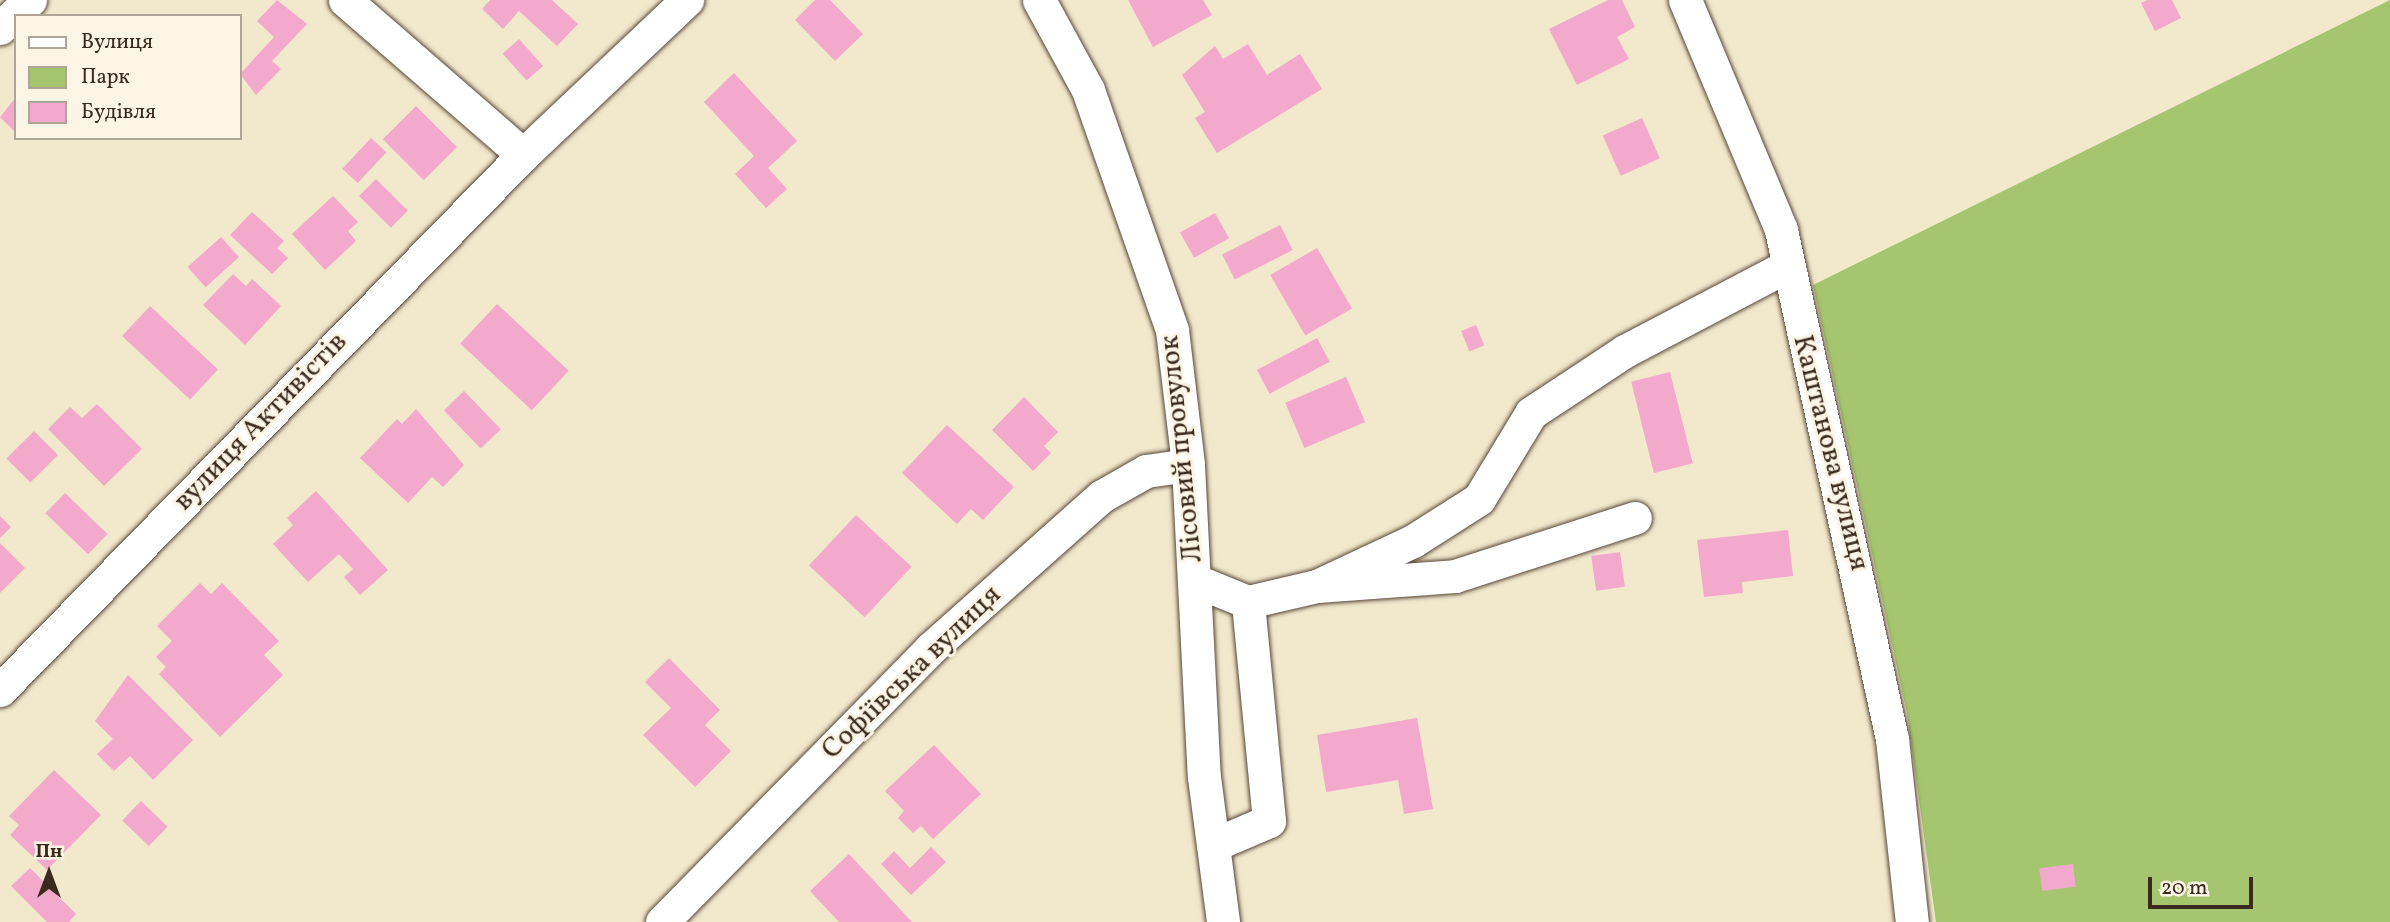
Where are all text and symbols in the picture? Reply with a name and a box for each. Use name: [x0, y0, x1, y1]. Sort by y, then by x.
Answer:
legend: [14, 14, 242, 140]
text: Вулиця: [81, 28, 153, 57]
text: Парк: [81, 63, 130, 92]
text: Будівля: [81, 98, 156, 127]
street label: вулиця Активістів: [167, 326, 355, 518]
street label: Каштанова вулиця: [1785, 332, 1875, 574]
street label: Лісовий провулок: [1153, 334, 1211, 564]
street label: Софіївська вулиця: [815, 579, 1009, 767]
north arrow: [14, 838, 84, 908]
text: Пн: [36, 839, 62, 865]
scale bar: [2152, 862, 2257, 906]
text: 20 m: [2161, 874, 2207, 903]

